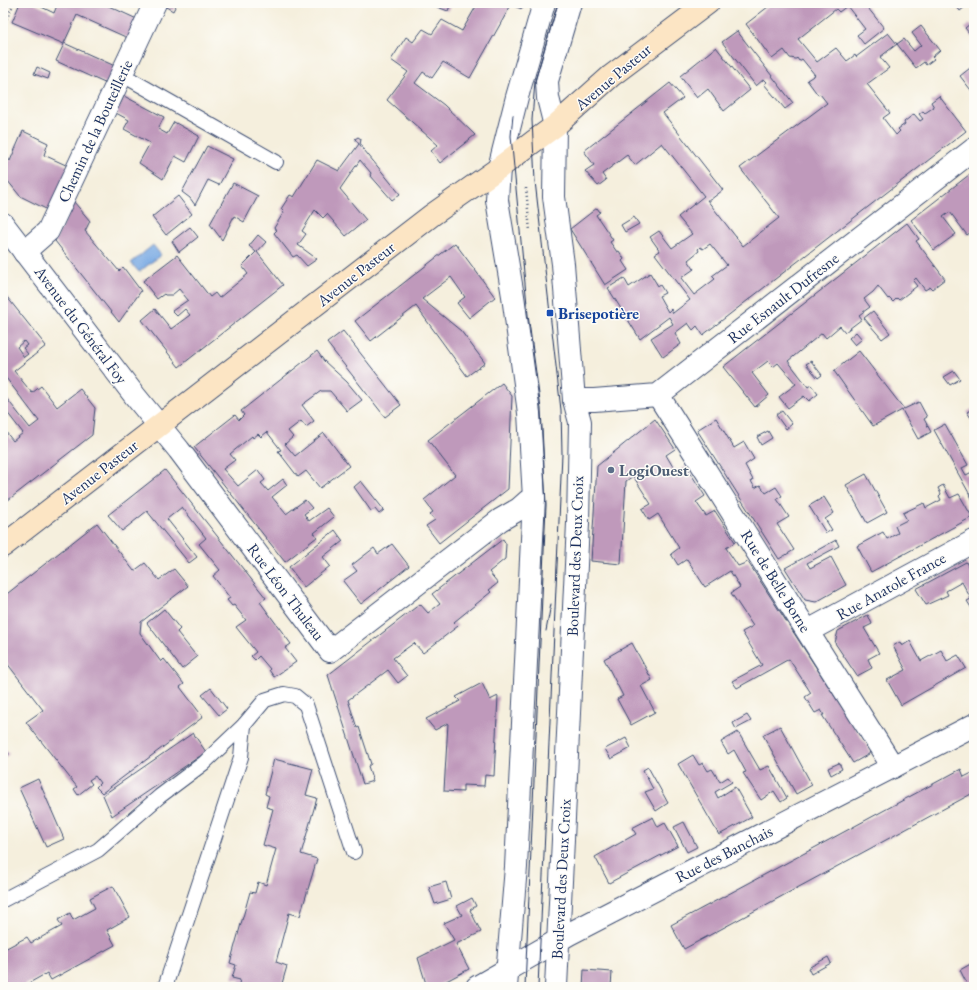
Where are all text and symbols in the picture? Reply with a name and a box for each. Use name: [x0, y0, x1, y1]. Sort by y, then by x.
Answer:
street label: Avenue Pasteur: [570, 38, 656, 116]
street label: Chemin de la Bouteillerie: [53, 56, 137, 206]
street label: Avenue Pasteur: [312, 236, 400, 312]
street label: Rue Esnault Dufresne: [723, 248, 843, 348]
street label: Avenue du Général Foy: [29, 261, 133, 389]
place label: Brisepotière: [558, 303, 639, 324]
marker: Brisepotière: [545, 308, 555, 318]
street label: Avenue Pasteur: [55, 434, 143, 510]
place label: LogiOuest: [619, 460, 689, 481]
marker: LogiOuest: [606, 465, 616, 475]
street label: Boulevard des Deux Croix: [562, 475, 588, 637]
street label: Rue de Belle Borne: [736, 526, 816, 636]
street label: Rue Léon Thuleau: [243, 539, 330, 645]
street label: Rue Anatole France: [833, 547, 949, 625]
street label: Boulevard des Deux Croix: [546, 798, 576, 960]
street label: Rue des Banchais: [672, 820, 776, 888]

